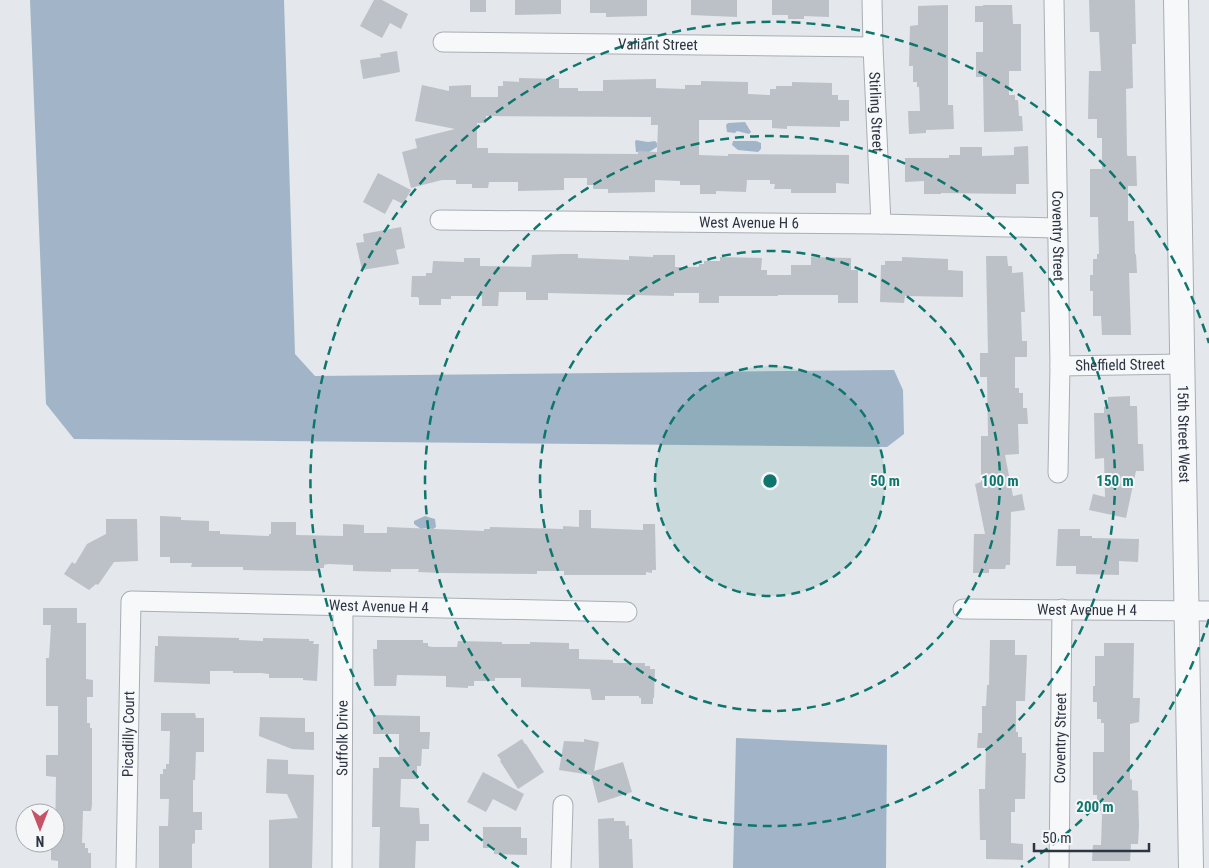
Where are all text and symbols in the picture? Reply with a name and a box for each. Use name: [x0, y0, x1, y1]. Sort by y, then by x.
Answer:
street label: Valiant Street: [618, 35, 698, 54]
street label: Stirling Street: [865, 71, 887, 153]
street label: Coventry Street: [1048, 191, 1068, 281]
street label: West Avenue H 6: [699, 213, 799, 232]
street label: Sheffield Street: [1075, 355, 1165, 375]
street label: 15th Street West: [1174, 385, 1193, 483]
centre of rings: [761, 472, 779, 490]
text: 50 m: [870, 472, 900, 490]
text: 100 m: [981, 472, 1019, 490]
text: 150 m: [1096, 472, 1134, 490]
street label: West Avenue H 4: [329, 596, 429, 617]
street label: West Avenue H 4: [1037, 601, 1137, 619]
street label: Picadilly Court: [119, 691, 138, 777]
street label: Coventry Street: [1051, 693, 1070, 783]
street label: Suffolk Drive: [333, 700, 352, 776]
text: 200 m: [1076, 798, 1114, 816]
north arrow: [15, 803, 65, 853]
scale bar: [1034, 820, 1149, 852]
text: 50 m: [1042, 829, 1072, 847]
text: N: [36, 833, 44, 849]

